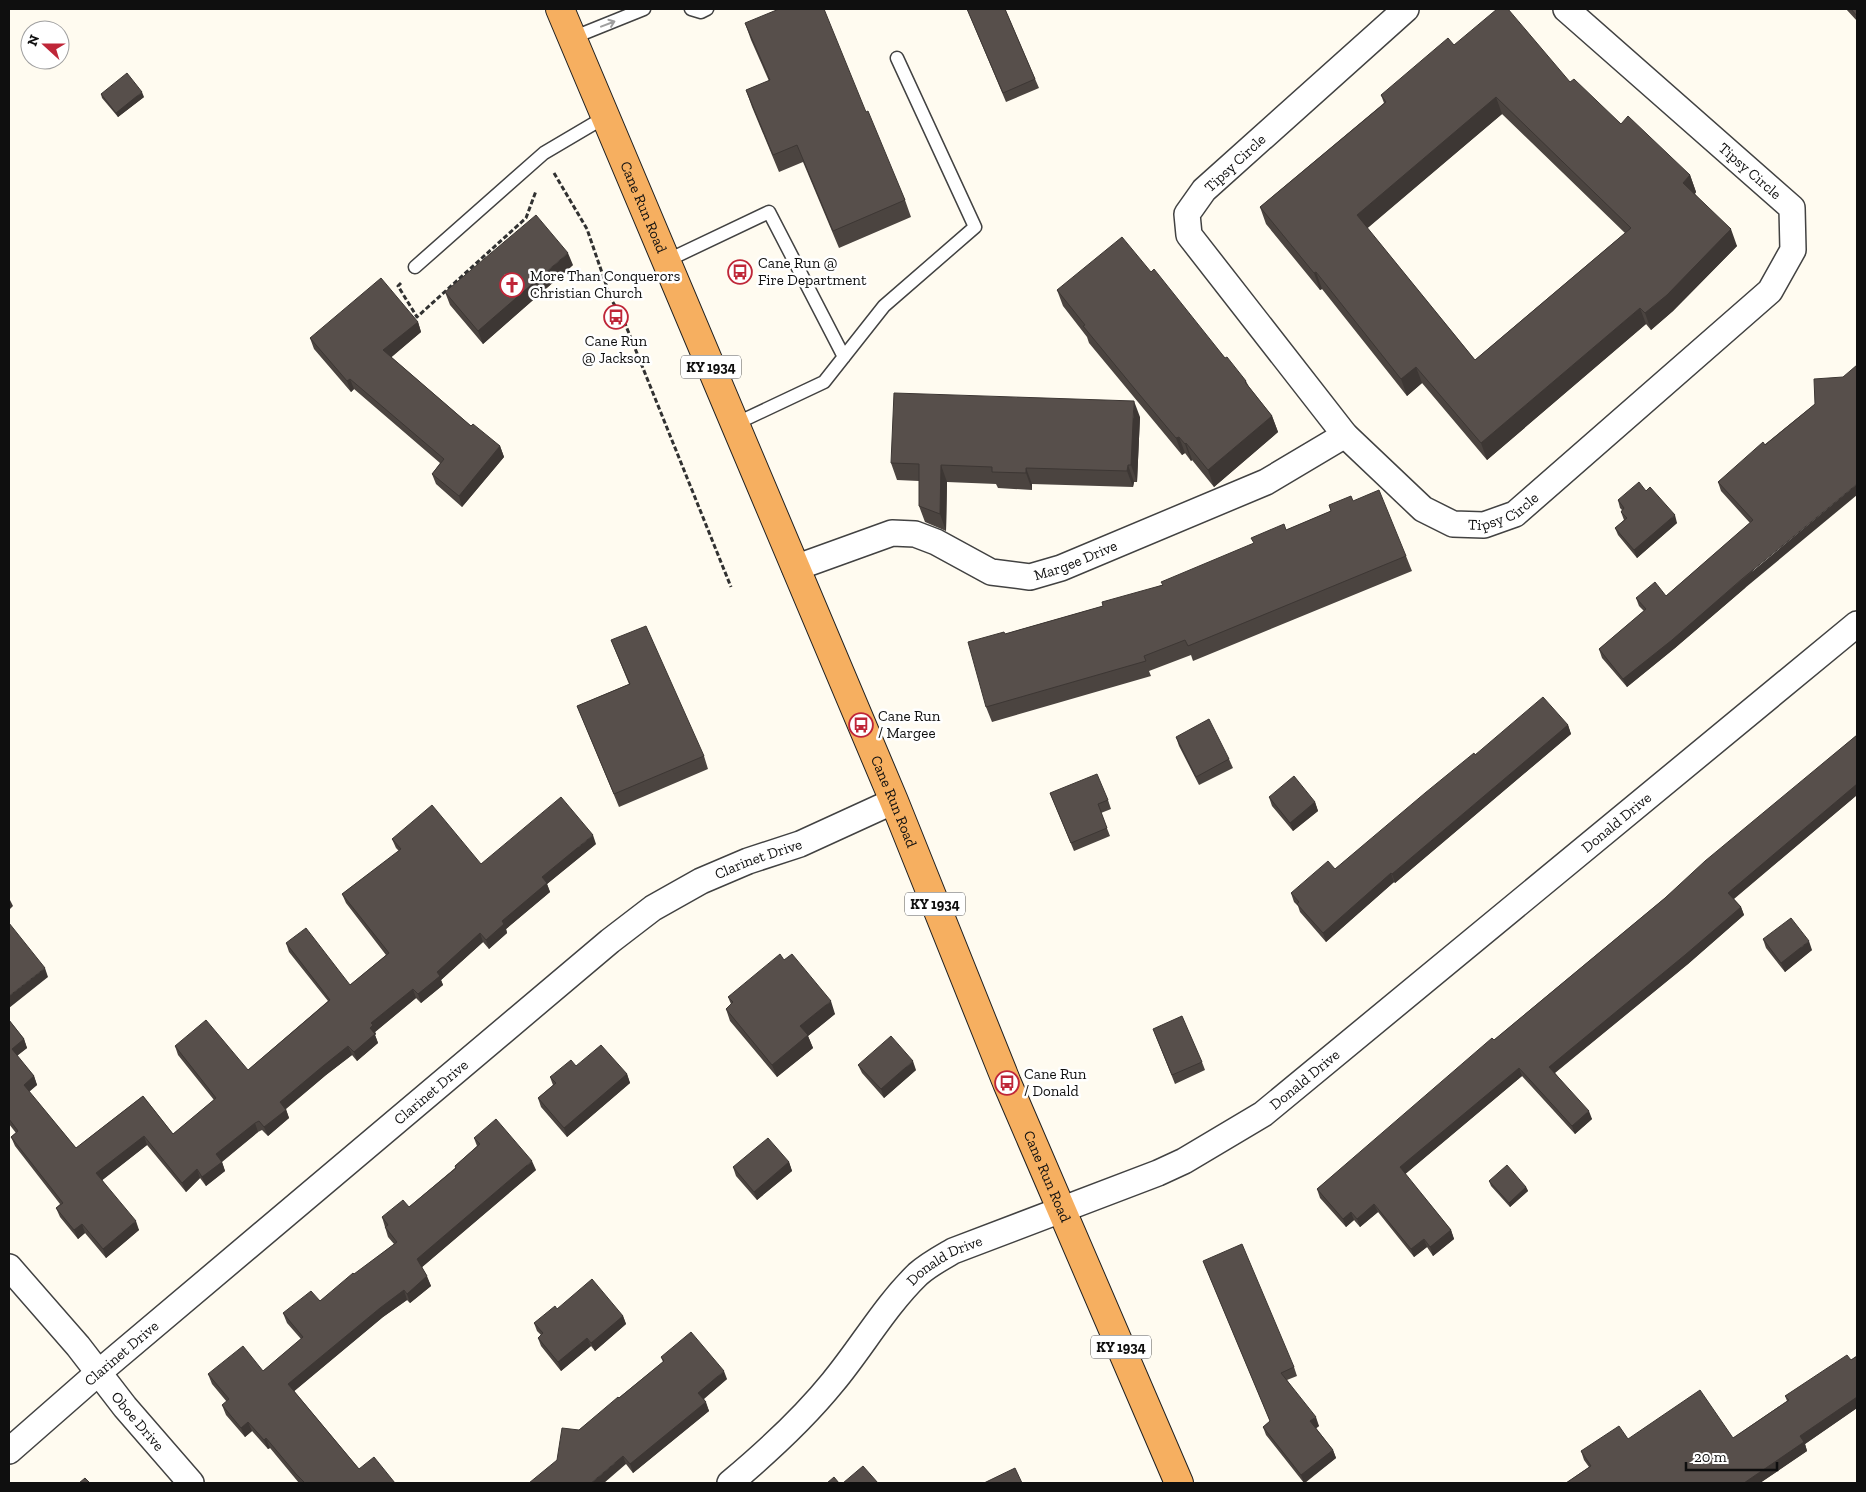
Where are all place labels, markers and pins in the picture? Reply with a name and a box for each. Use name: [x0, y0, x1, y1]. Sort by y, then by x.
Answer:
place label: Cane Run @ Fire Department: [758, 254, 867, 289]
bus stop icon: Cane Run @ Fire Department: [727, 259, 753, 285]
place label: More Than Conquerors Christian Church: [530, 267, 680, 302]
church icon: More Than Conquerors Christian Church: [499, 272, 525, 298]
bus stop icon: Cane Run @ Jackson: [603, 304, 629, 330]
place label: Cane Run @ Jackson: [582, 332, 650, 367]
place label: Cane Run / Margee: [878, 707, 941, 742]
bus stop icon: Cane Run / Margee: [848, 712, 874, 738]
place label: Cane Run / Donald: [1024, 1065, 1087, 1100]
bus stop icon: Cane Run / Donald: [994, 1070, 1020, 1096]

